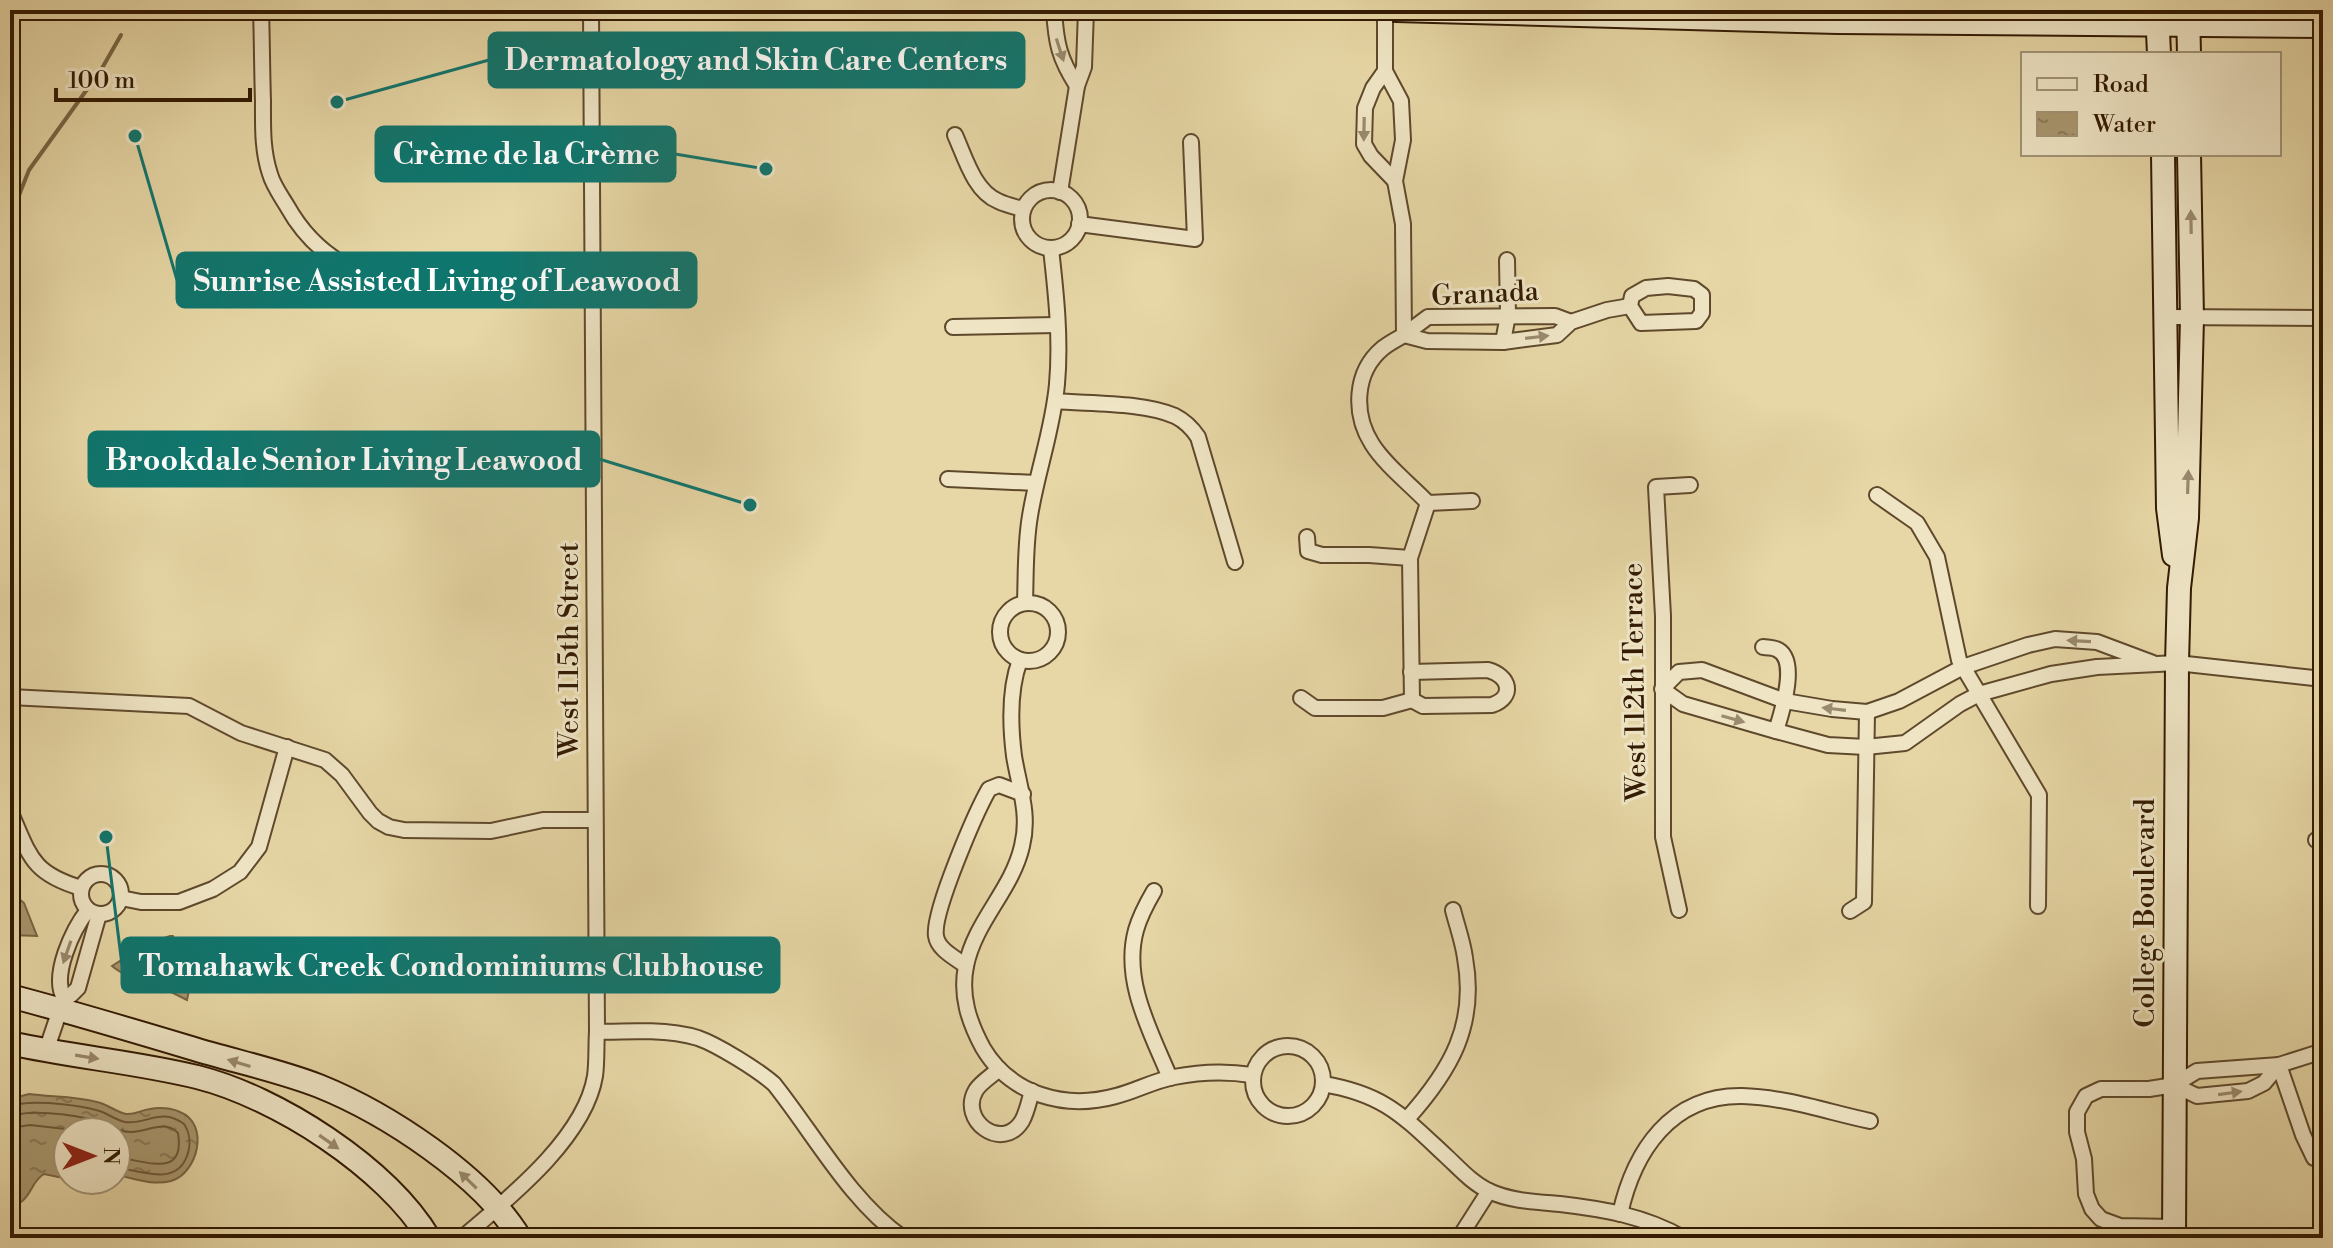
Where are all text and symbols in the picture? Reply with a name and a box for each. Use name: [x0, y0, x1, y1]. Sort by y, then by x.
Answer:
callout: Dermatology and Skin Care Centers: [489, 33, 1024, 87]
one-way arrow: [1054, 38, 1067, 62]
text: Dermatology and Skin Care Centers: [505, 42, 1007, 80]
scale bar: [56, 52, 250, 102]
legend: [2021, 52, 2281, 156]
text: 100 m: [68, 66, 135, 96]
text: Road: [2093, 70, 2149, 100]
text: Water: [2092, 110, 2156, 140]
one-way arrow: [1358, 117, 1371, 142]
callout: Crème de la Crème: [376, 127, 675, 181]
text: Crème de la Crème: [392, 136, 660, 174]
one-way arrow: [2184, 209, 2197, 234]
callout: Sunrise Assisted Living of Leawood: [177, 253, 696, 307]
text: Sunrise Assisted Living of Leawood: [193, 263, 681, 301]
street label: Granada: [1430, 274, 1541, 314]
one-way arrow: [1525, 330, 1550, 343]
callout: Brookdale Senior Living Leawood: [89, 432, 599, 486]
text: Brookdale Senior Living Leawood: [105, 442, 583, 480]
one-way arrow: [2182, 469, 2195, 494]
street label: West 115th Street: [552, 542, 587, 759]
street label: West 112th Terrace: [1615, 562, 1655, 803]
one-way arrow: [2066, 634, 2091, 647]
one-way arrow: [1821, 702, 1846, 715]
one-way arrow: [1722, 713, 1746, 726]
street label: College Boulevard: [2128, 798, 2163, 1028]
callout: Tomahawk Creek Condominiums Clubhouse: [122, 938, 779, 992]
one-way arrow: [60, 941, 72, 965]
text: Tomahawk Creek Condominiums Clubhouse: [138, 948, 764, 986]
one-way arrow: [75, 1051, 100, 1064]
one-way arrow: [227, 1056, 251, 1069]
one-way arrow: [2218, 1087, 2243, 1100]
north arrow: [52, 1116, 132, 1196]
one-way arrow: [319, 1134, 340, 1149]
text: N: [97, 1147, 124, 1165]
one-way arrow: [459, 1171, 478, 1190]

